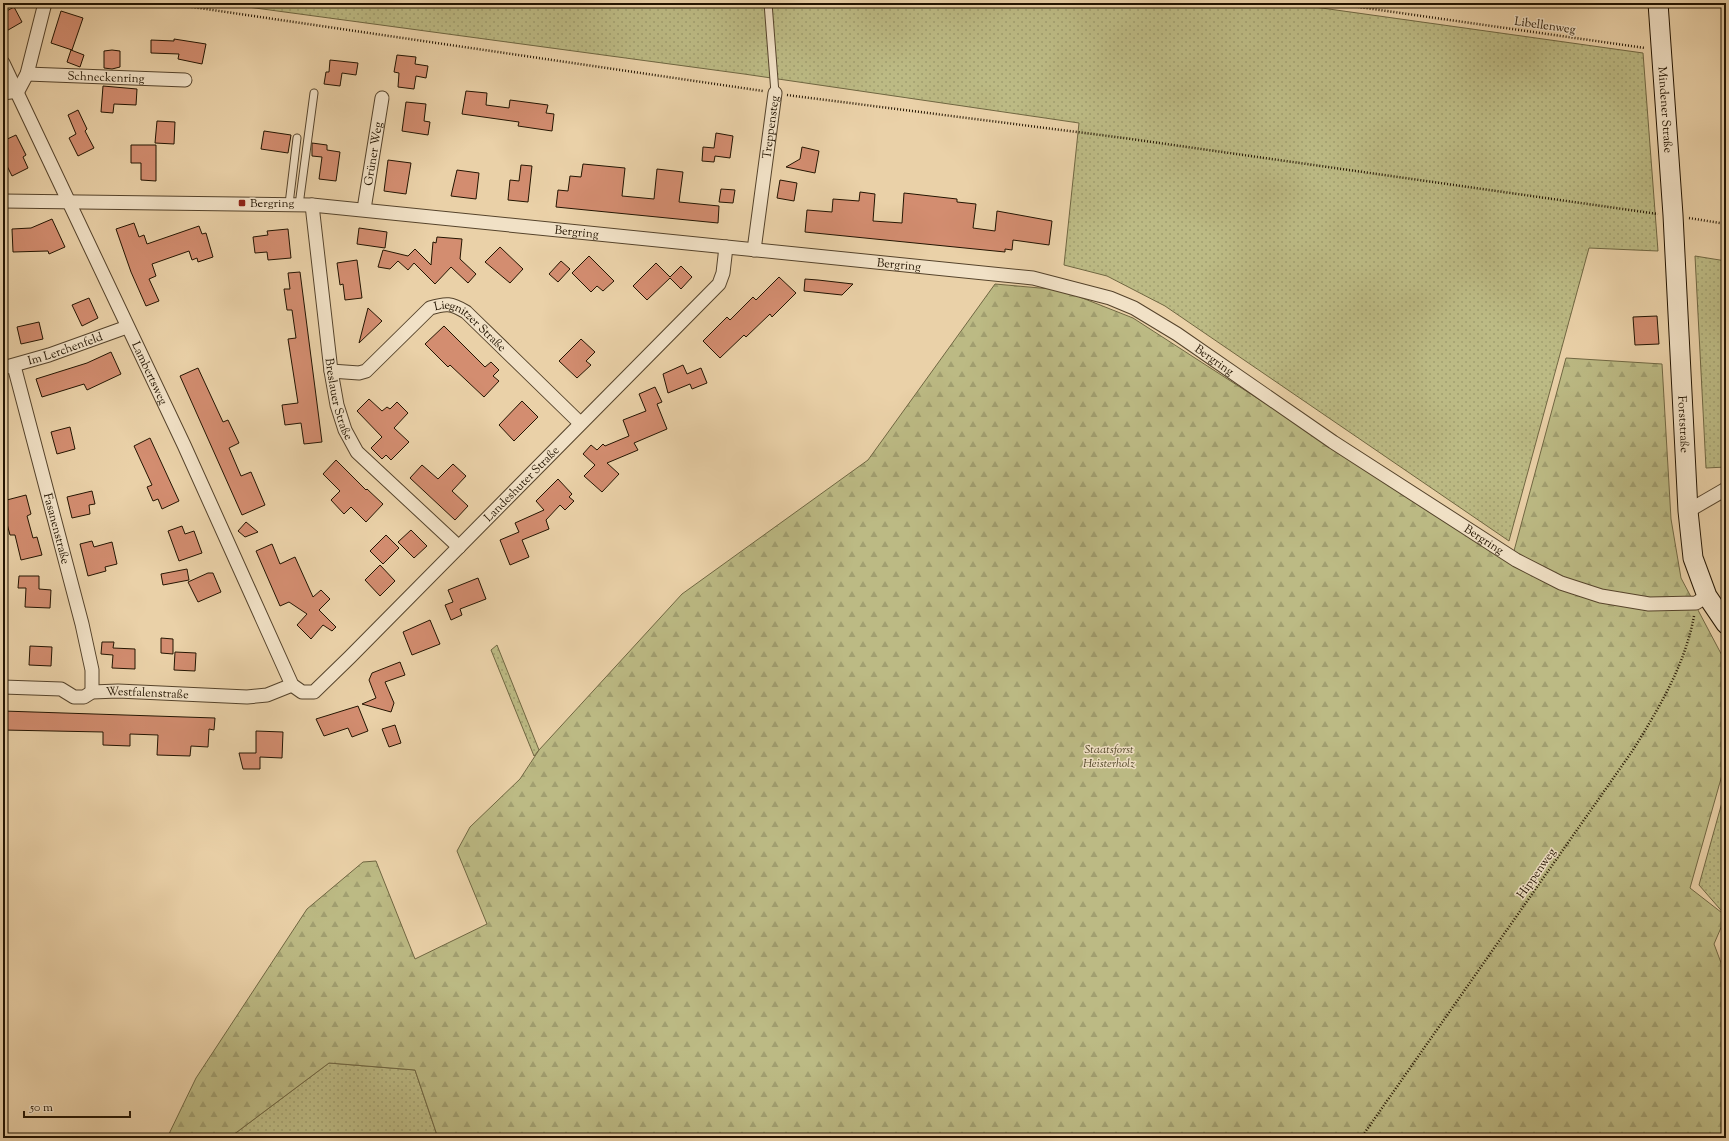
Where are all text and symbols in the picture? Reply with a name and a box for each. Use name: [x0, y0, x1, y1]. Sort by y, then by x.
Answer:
street label: Libellenweg: [1513, 13, 1577, 39]
street label: Mindener Straße: [1653, 66, 1677, 154]
street label: Schneckenring: [67, 68, 145, 88]
street label: Treppensteg: [758, 94, 785, 160]
street label: Grüner Weg: [360, 120, 388, 187]
place label: Bergring: [250, 195, 294, 213]
marker: Bergring: [237, 198, 247, 208]
street label: Bergring: [554, 222, 600, 244]
street label: Bergring: [876, 254, 922, 277]
street label: Liegnitzer Straße: [432, 297, 510, 357]
street label: Im Lerchenfeld: [26, 328, 106, 371]
street label: Lambertsweg: [126, 339, 172, 408]
street label: Bergring: [1190, 341, 1237, 381]
street label: Breslauer Straße: [320, 357, 357, 444]
street label: Forststraße: [1672, 395, 1693, 454]
street label: Landeshuter Straße: [480, 442, 564, 527]
street label: Fasanenstraße: [38, 491, 74, 567]
street label: Bergring: [1460, 521, 1507, 560]
street label: Westfalenstraße: [105, 683, 189, 704]
park label: Staatsforst Heisterholz: [1083, 741, 1135, 773]
street label: Hippenweg: [1513, 844, 1561, 903]
scale bar: [24, 1093, 130, 1119]
text: 50 m: [29, 1099, 53, 1117]

